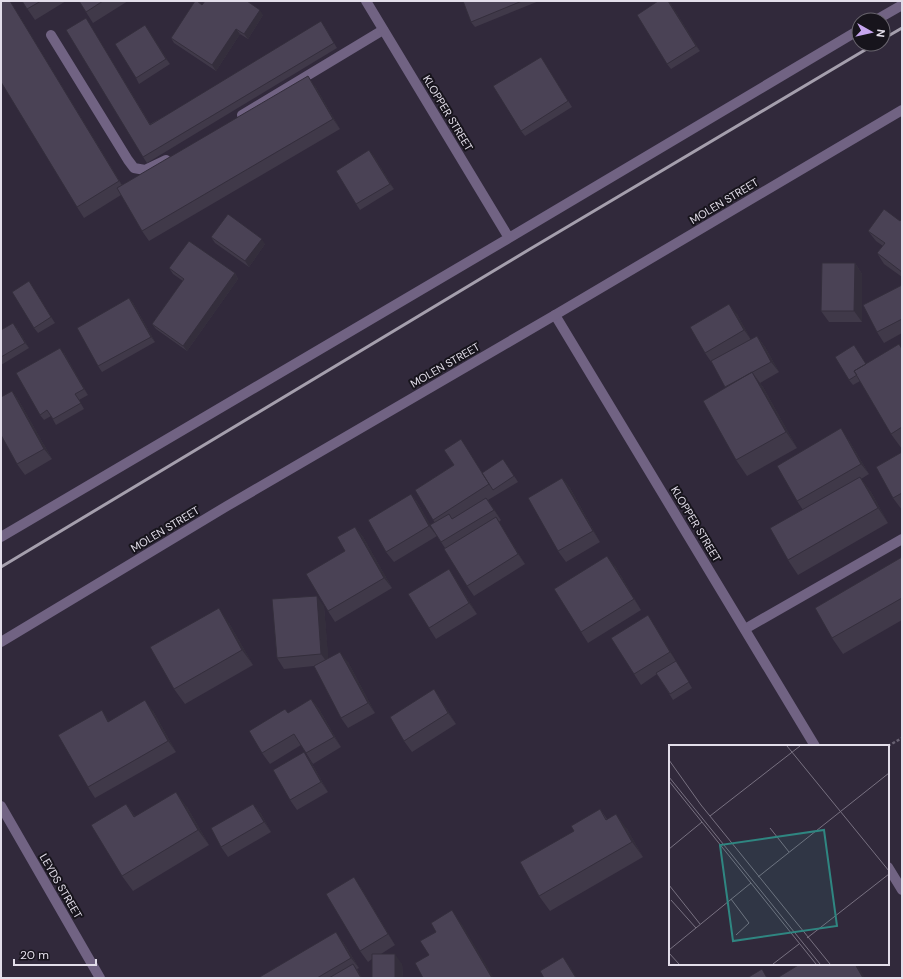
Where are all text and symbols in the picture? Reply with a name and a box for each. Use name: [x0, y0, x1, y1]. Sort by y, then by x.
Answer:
north arrow: [851, 12, 891, 52]
text: N: [873, 28, 888, 38]
street label: KLOPPER STREET: [420, 73, 476, 153]
street label: MOLEN STREET: [687, 175, 761, 227]
street label: MOLEN STREET: [408, 339, 482, 391]
street label: KLOPPER STREET: [668, 484, 724, 564]
street label: MOLEN STREET: [128, 503, 202, 555]
inset map: [669, 745, 889, 965]
street label: LEYDS STREET: [37, 851, 85, 921]
scale bar: [14, 941, 96, 967]
text: 20 m: [20, 947, 49, 963]

